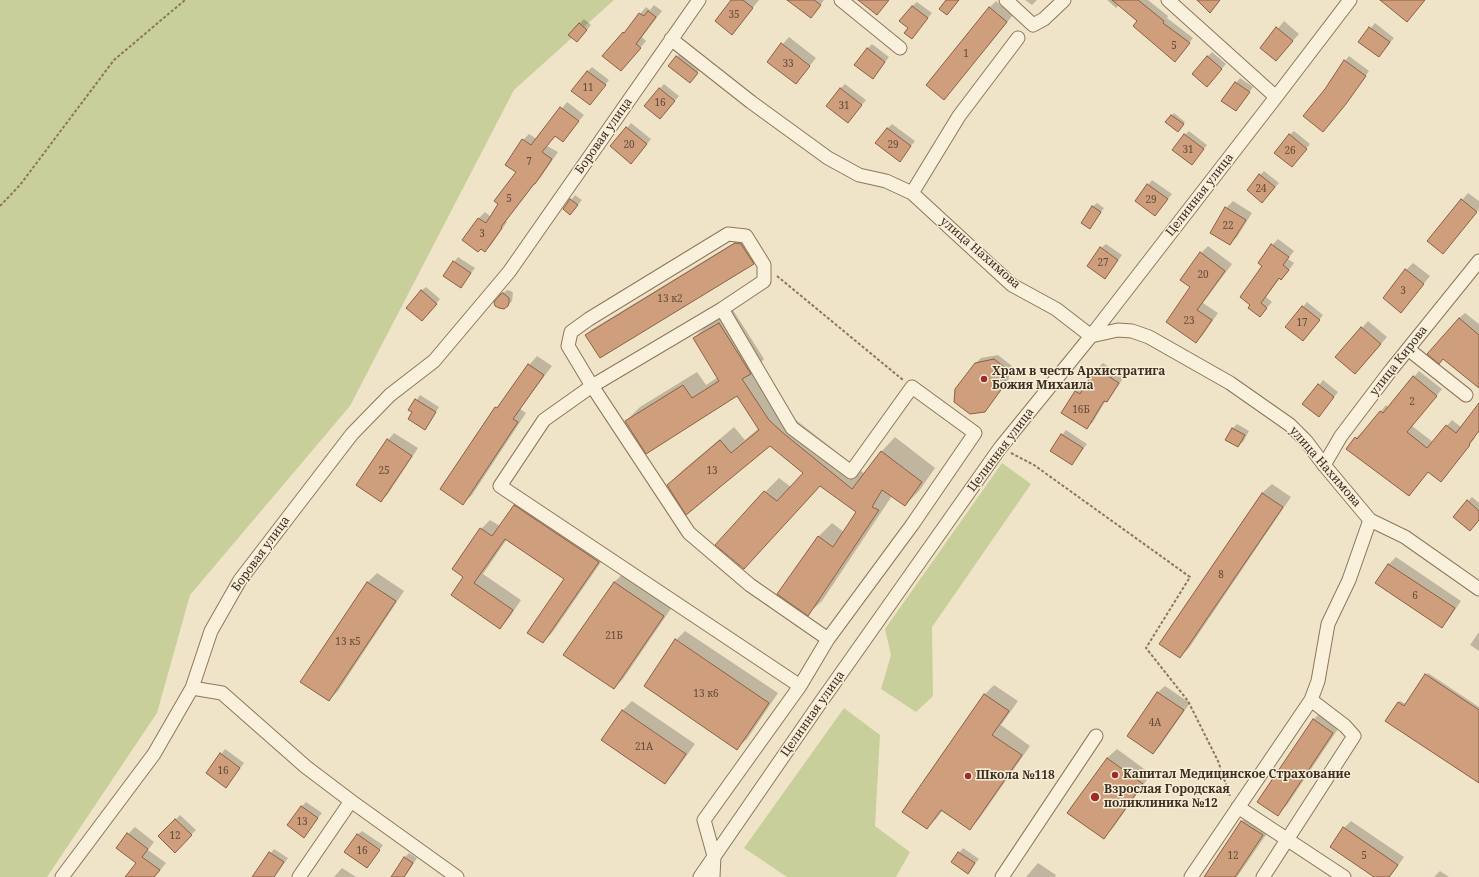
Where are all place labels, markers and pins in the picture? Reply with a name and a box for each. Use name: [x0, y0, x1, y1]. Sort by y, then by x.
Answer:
place label: Храм в честь Архистратига Божия Михаила: [992, 365, 1165, 393]
marker: Храм в честь Архистратига Божия Михаила: [979, 374, 989, 384]
place label: Капитал Медицинское Страхование: [1123, 768, 1350, 782]
place label: Школа №118: [976, 769, 1055, 783]
marker: Капитал Медицинское Страхование: [1110, 770, 1120, 780]
marker: Школа №118: [963, 771, 973, 781]
place label: Взрослая Городская поликлиника №12: [1104, 783, 1230, 811]
marker: Взрослая Городская поликлиника №12: [1089, 791, 1101, 803]

